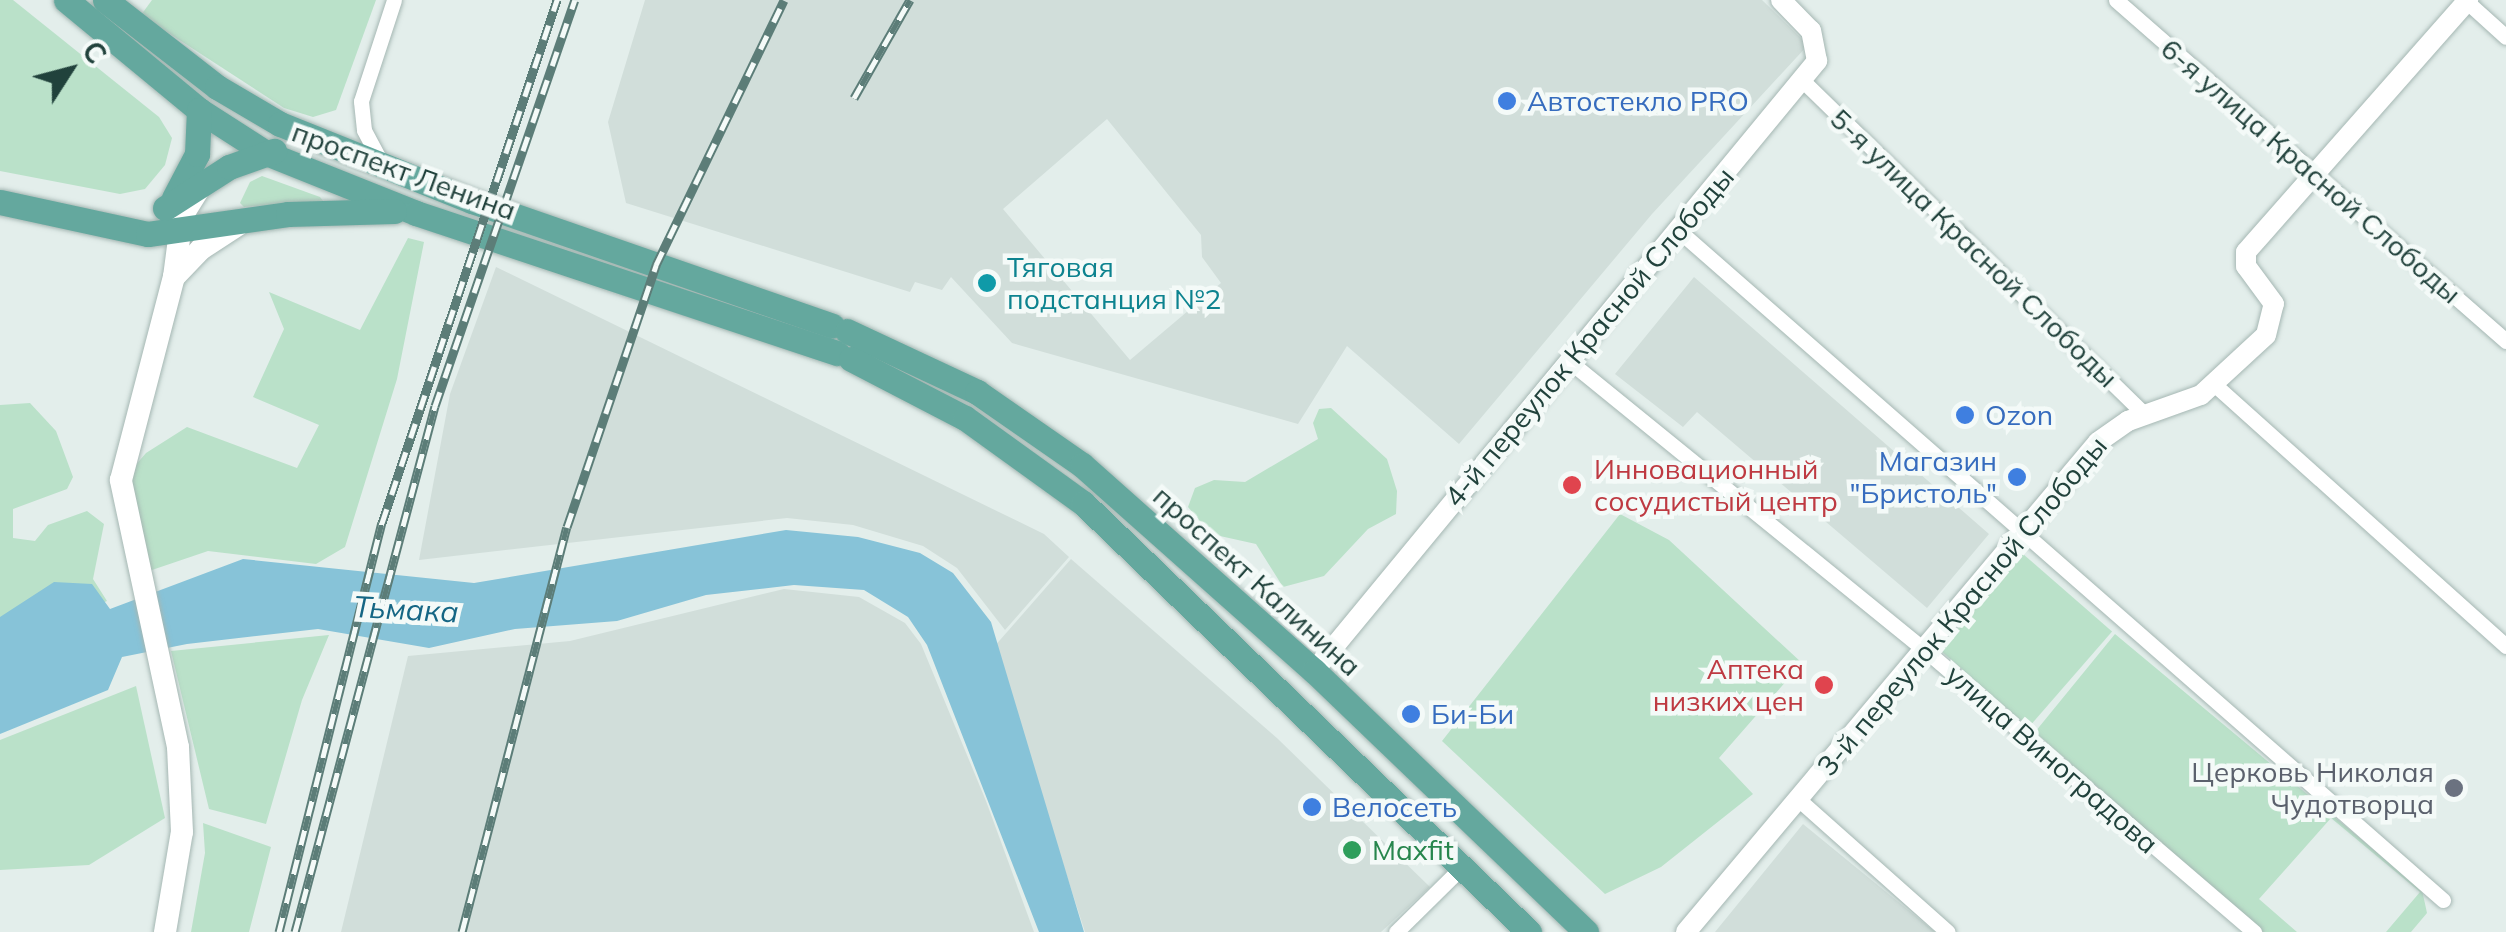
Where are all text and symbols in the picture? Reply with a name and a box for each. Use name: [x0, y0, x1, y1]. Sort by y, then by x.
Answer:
north arrow: [20, 20, 120, 120]
street label: 6-я улица Красной Слободы: [2154, 32, 2468, 310]
text: С: [75, 34, 114, 70]
place label: Автостекло PRO: [1527, 84, 1749, 118]
marker: Автостекло PRO: [1496, 90, 1518, 112]
street label: 5-я улица Красной Слободы: [1823, 102, 2125, 394]
street label: проспект Ленина: [288, 115, 520, 227]
street label: 4-й переулок Красной Слободы: [1437, 160, 1741, 514]
place label: Тяговая подстанция №2: [1007, 250, 1221, 316]
marker: Тяговая подстанция №2: [976, 272, 998, 294]
place label: Ozon: [1985, 398, 2053, 432]
marker: Ozon: [1954, 404, 1976, 426]
street label: 3-й переулок Красной Слободы: [1810, 429, 2114, 783]
place label: Магазин "Бристоль": [1849, 444, 1997, 510]
place label: Инновационный сосудистый центр: [1594, 452, 1838, 518]
marker: Магазин "Бристоль": [2006, 466, 2028, 488]
marker: Инновационный сосудистый центр: [1559, 472, 1585, 498]
street label: проспект Калинина: [1146, 479, 1368, 683]
water label: Тьмака: [353, 588, 459, 630]
place label: Аптека низких цен: [1653, 652, 1804, 718]
street label: улица Виноградова: [1939, 658, 2165, 860]
marker: Аптека низких цен: [1813, 674, 1835, 696]
place label: Би-Би: [1431, 697, 1514, 731]
marker: Би-Би: [1400, 703, 1422, 725]
place label: Церковь Николая Чудотворца: [2191, 755, 2434, 821]
marker: Церковь Николая Чудотворца: [2443, 777, 2465, 799]
place label: Велосеть: [1332, 790, 1457, 824]
marker: Велосеть: [1301, 796, 1323, 818]
place label: Maxfit: [1372, 833, 1454, 867]
marker: Maxfit: [1341, 839, 1363, 861]

